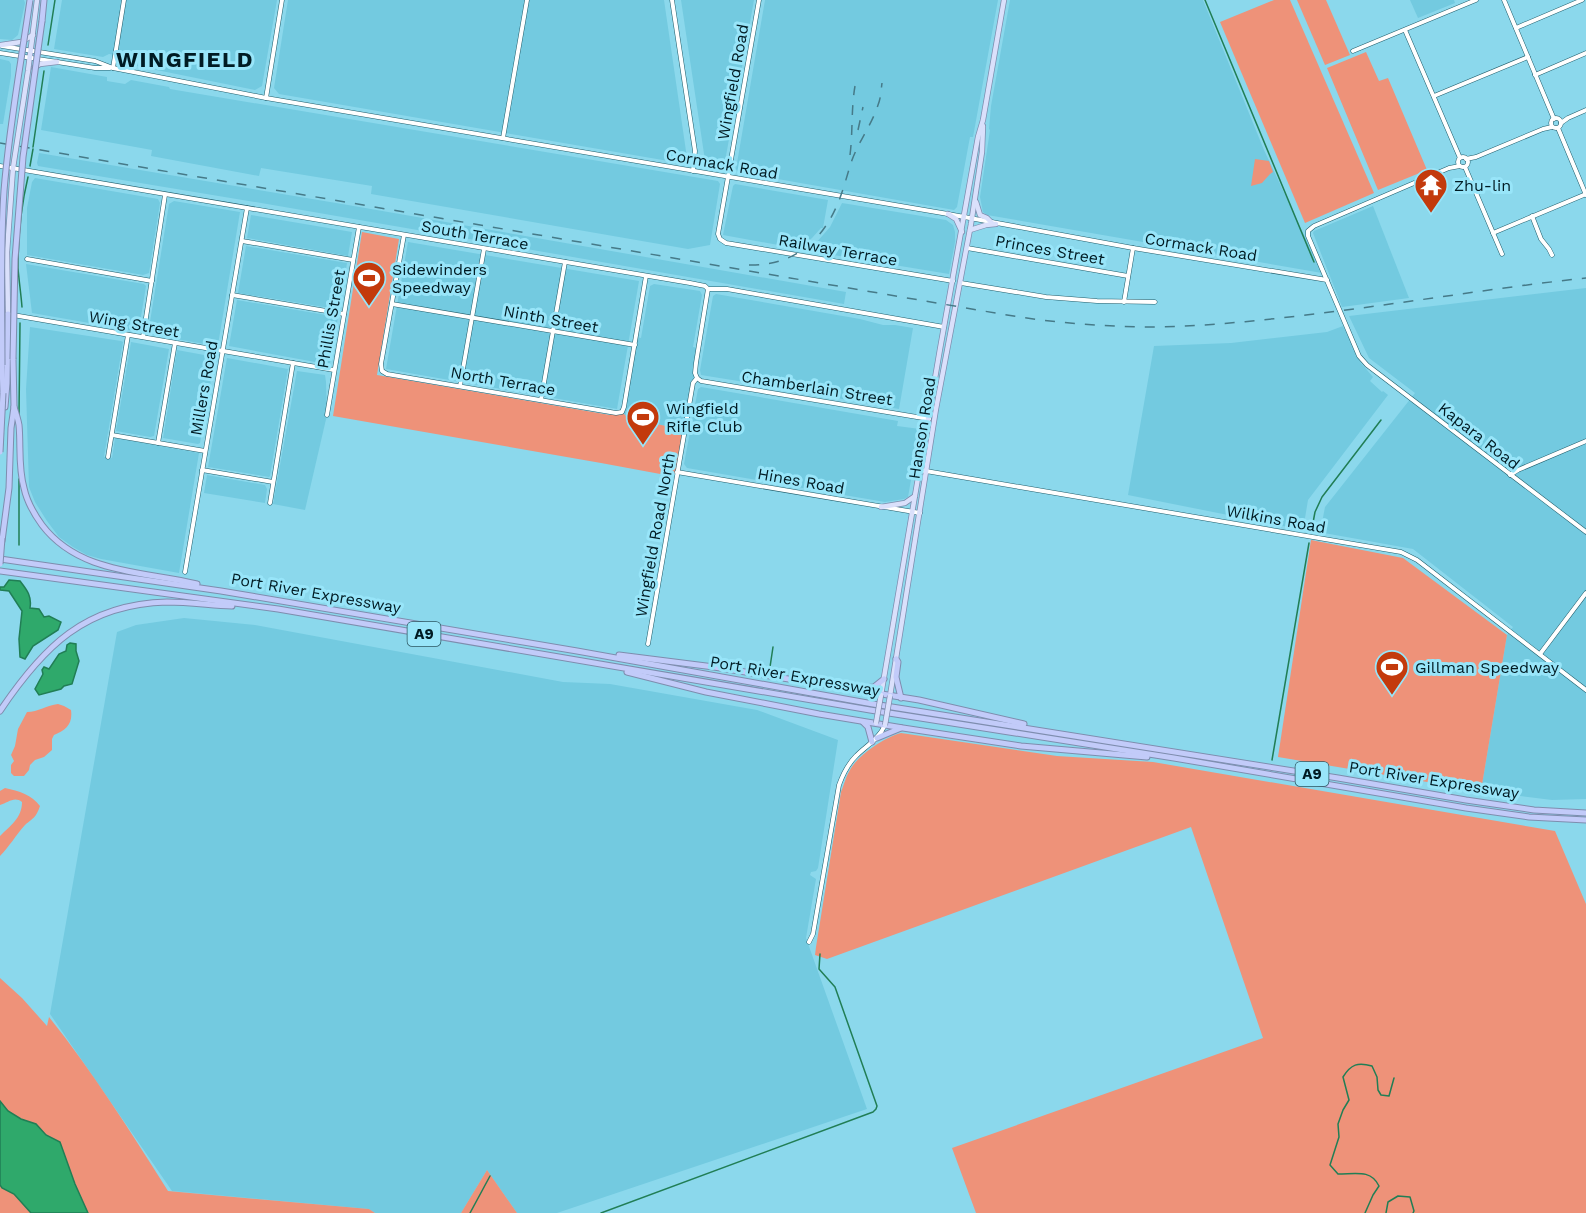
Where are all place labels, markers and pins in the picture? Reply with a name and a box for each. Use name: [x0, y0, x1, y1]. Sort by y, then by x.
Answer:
temple icon: Zhu-lin: [1413, 167, 1449, 214]
place label: Zhu-lin: [1454, 176, 1511, 195]
sports icon: Sidewinders Speedway: [351, 260, 387, 307]
place label: Sidewinders Speedway: [392, 260, 487, 297]
sports icon: Wingfield Rifle Club: [625, 399, 661, 446]
place label: Wingfield Rifle Club: [666, 399, 742, 436]
sports icon: Gillman Speedway: [1374, 649, 1410, 696]
place label: Gillman Speedway: [1415, 658, 1560, 677]

